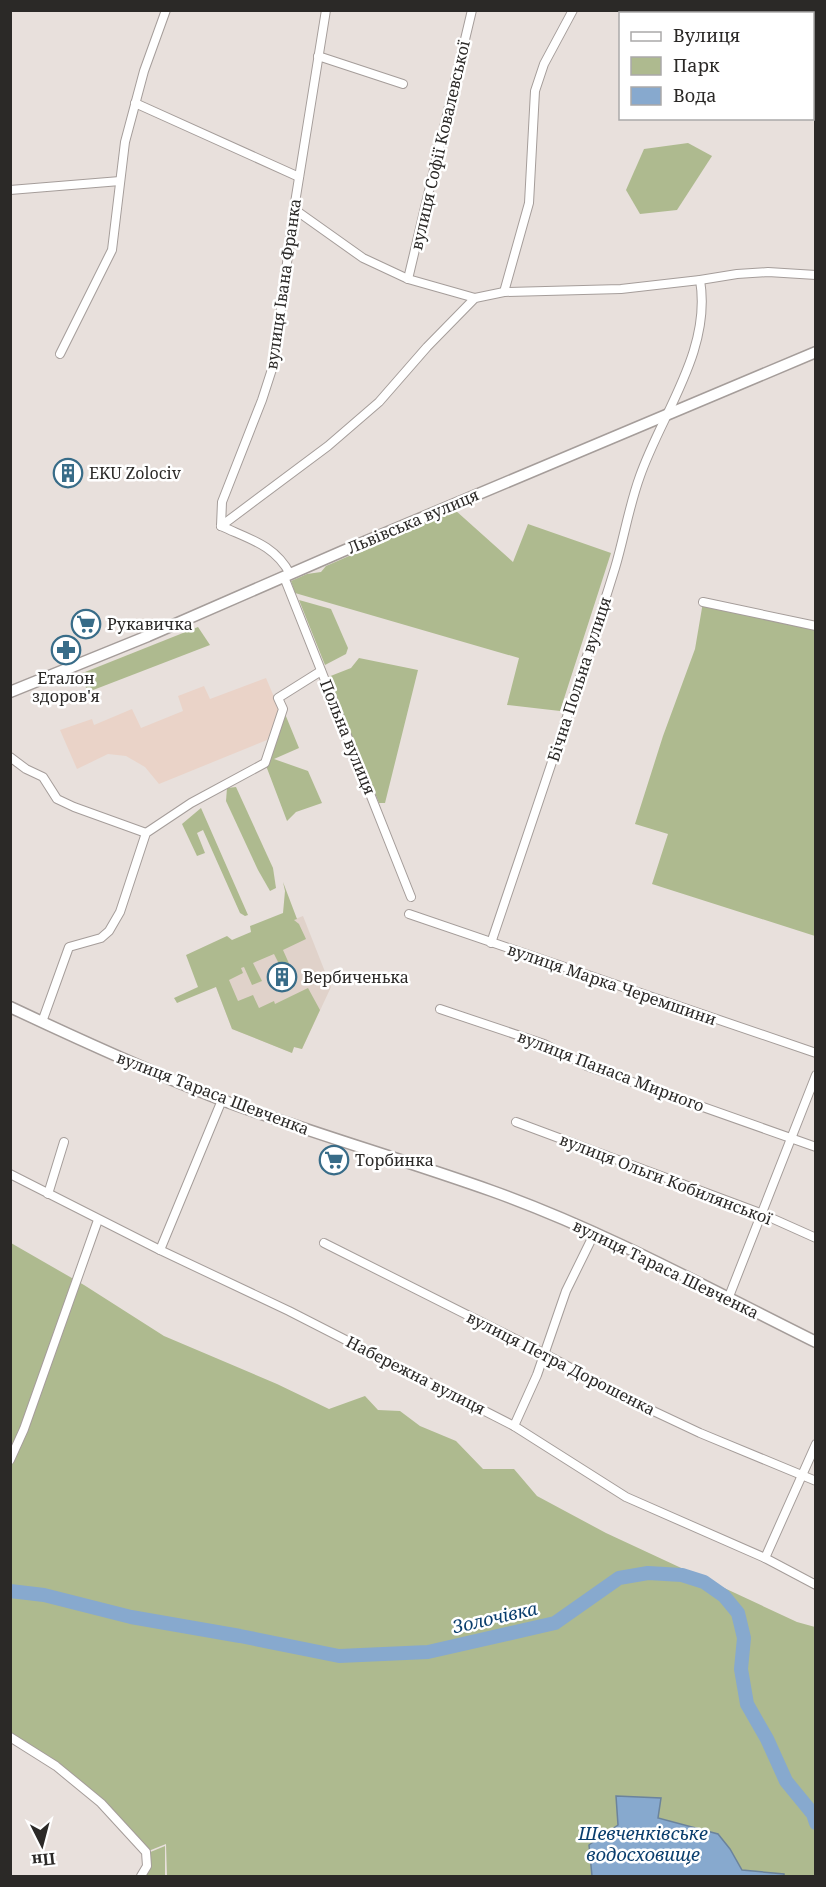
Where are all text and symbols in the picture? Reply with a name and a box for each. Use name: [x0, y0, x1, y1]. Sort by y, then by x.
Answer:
legend: [619, 12, 814, 120]
text: Вулиця: [673, 23, 740, 47]
street label: вулиця Софії Ковалевської: [405, 37, 475, 252]
text: Парк: [673, 53, 720, 77]
text: Вода: [673, 83, 717, 107]
street label: вулиця Івана Франка: [260, 197, 306, 371]
building icon: EKU Zolociv: [52, 457, 84, 489]
place label: EKU Zolociv: [89, 462, 182, 484]
street label: Львівська вулиця: [344, 483, 482, 559]
street label: Бічна Польна вулиця: [542, 594, 616, 764]
supermarket icon: Рукавичка: [70, 608, 102, 640]
place label: Рукавичка: [107, 613, 193, 635]
pharmacy icon: Еталон здоров'я: [50, 634, 82, 666]
place label: Еталон здоров'я: [32, 667, 100, 707]
street label: Польна вулиця: [315, 676, 381, 798]
street label: вулиця Марка Черемшини: [505, 938, 720, 1030]
building icon: Вербиченька: [266, 961, 298, 993]
place label: Вербиченька: [303, 966, 409, 988]
street label: вулиця Панаса Мирного: [515, 1025, 707, 1117]
street label: вулиця Тараса Шевченка: [114, 1046, 312, 1140]
street label: вулиця Ольги Кобилянської: [556, 1128, 776, 1230]
supermarket icon: Торбинка: [318, 1144, 350, 1176]
place label: Торбинка: [355, 1149, 434, 1171]
street label: вулиця Тараса Шевченка: [569, 1214, 763, 1324]
street label: вулиця Петра Дорошенка: [463, 1306, 659, 1420]
street label: Набережна вулиця: [343, 1330, 489, 1420]
water label: Золочівка: [450, 1596, 540, 1638]
north arrow: [12, 1815, 72, 1875]
water label: Шевченківське водосховище: [577, 1821, 708, 1866]
text: Пн: [30, 1848, 56, 1872]

